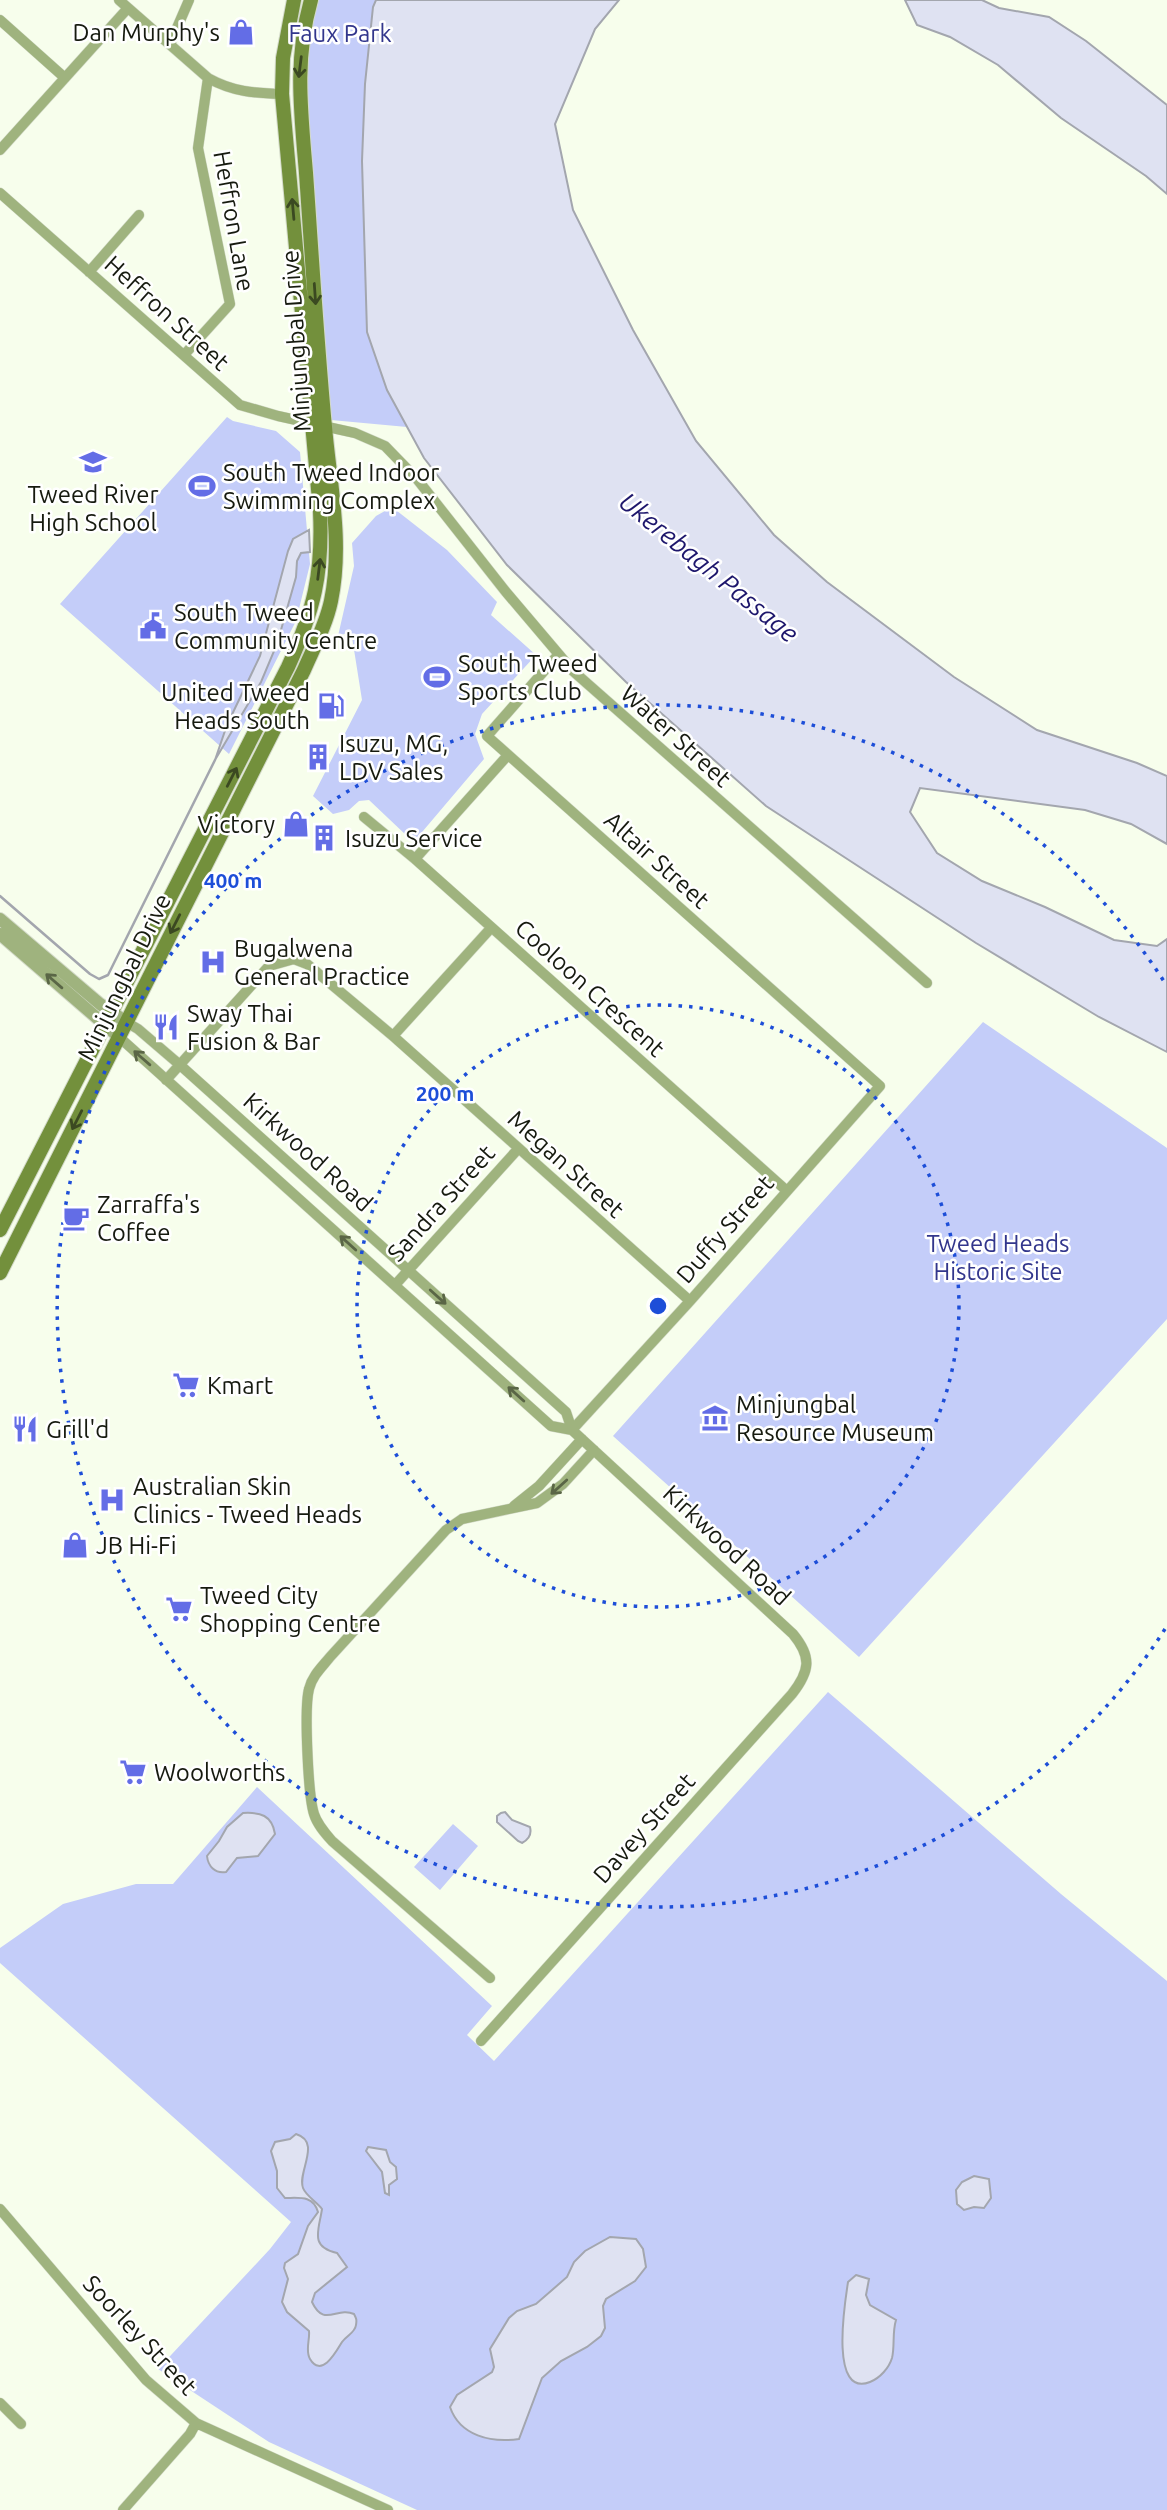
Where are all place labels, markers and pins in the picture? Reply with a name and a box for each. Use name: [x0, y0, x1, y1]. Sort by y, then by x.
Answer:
shop icon: Dan Murphy's: [226, 17, 256, 47]
place label: Dan Murphy's: [73, 19, 220, 46]
school or university icon: Tweed River High School: [78, 447, 108, 477]
place label: South Tweed Indoor Swimming Complex: [223, 459, 439, 514]
sports icon: South Tweed Indoor Swimming Complex: [187, 471, 217, 501]
place label: Tweed River High School: [27, 481, 159, 536]
place label: South Tweed Community Centre: [174, 599, 377, 654]
public building icon: South Tweed Community Centre: [138, 611, 168, 641]
place label: South Tweed Sports Club: [458, 650, 598, 705]
sports icon: South Tweed Sports Club: [422, 662, 452, 692]
place label: United Tweed Heads South: [161, 679, 310, 734]
fuel station icon: United Tweed Heads South: [316, 691, 346, 721]
place label: Isuzu, MG, LDV Sales: [339, 730, 449, 785]
building icon: Isuzu, MG, LDV Sales: [303, 742, 333, 772]
shop icon: Victory: [281, 809, 311, 839]
place label: Victory: [197, 811, 275, 838]
building icon: Isuzu Service: [309, 823, 339, 853]
place label: Isuzu Service: [345, 825, 483, 852]
place label: Bugalwena General Practice: [234, 935, 410, 990]
hospital icon: Bugalwena General Practice: [198, 947, 228, 977]
place label: Sway Thai Fusion & Bar: [187, 1000, 320, 1055]
restaurant icon: Sway Thai Fusion & Bar: [151, 1012, 181, 1042]
place label: Zarraffa's Coffee: [97, 1191, 200, 1246]
cafe icon: Zarraffa's Coffee: [61, 1203, 91, 1233]
centre of rings: [646, 1294, 670, 1318]
supermarket icon: Kmart: [171, 1370, 201, 1400]
place label: Kmart: [207, 1372, 274, 1399]
place label: Minjungbal Resource Museum: [736, 1391, 934, 1446]
museum icon: Minjungbal Resource Museum: [700, 1403, 730, 1433]
restaurant icon: Grill'd: [10, 1414, 40, 1444]
place label: Grill'd: [46, 1416, 109, 1443]
place label: Australian Skin Clinics - Tweed Heads: [133, 1473, 362, 1528]
hospital icon: Australian Skin Clinics - Tweed Heads: [97, 1485, 127, 1515]
shop icon: JB Hi-Fi: [60, 1530, 90, 1560]
place label: JB Hi-Fi: [96, 1532, 177, 1559]
place label: Tweed City Shopping Centre: [200, 1582, 381, 1637]
supermarket icon: Tweed City Shopping Centre: [164, 1594, 194, 1624]
supermarket icon: Woolworths: [118, 1757, 148, 1787]
place label: Woolworths: [154, 1759, 285, 1786]

